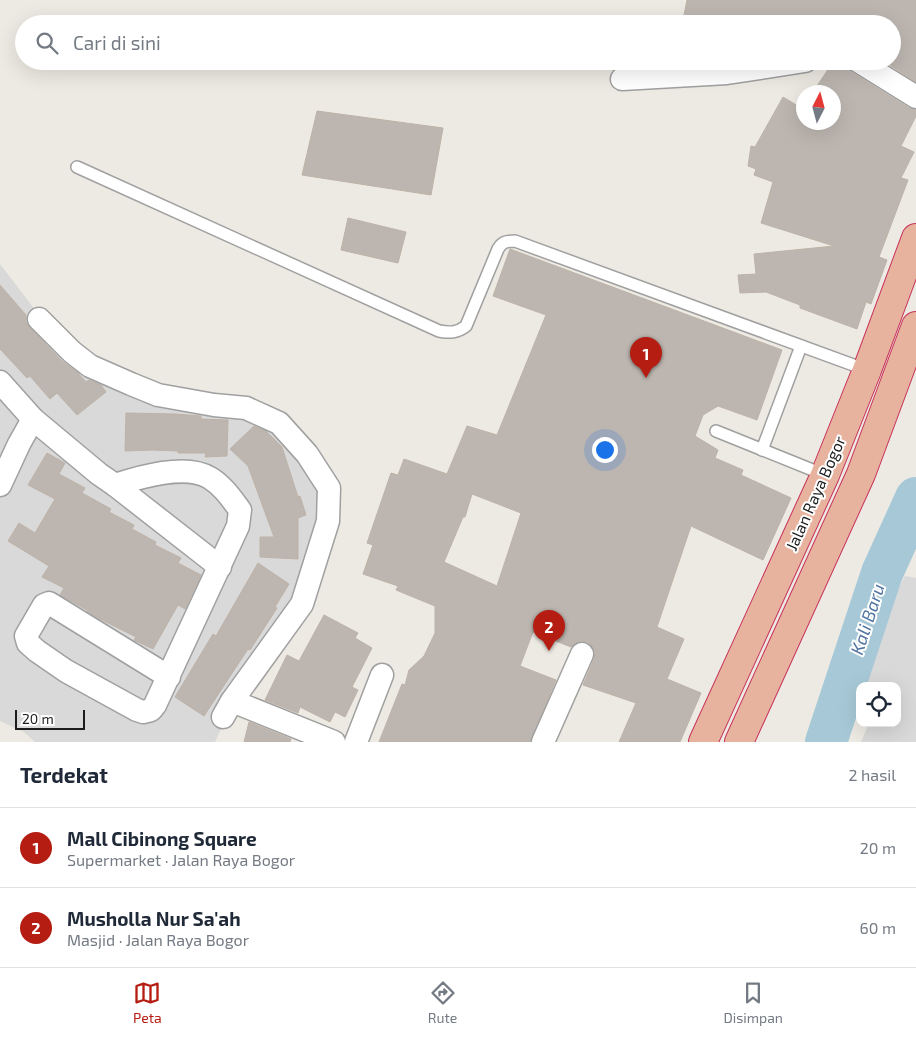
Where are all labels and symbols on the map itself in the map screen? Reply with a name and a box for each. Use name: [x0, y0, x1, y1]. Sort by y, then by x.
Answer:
north arrow: [796, 85, 841, 130]
pin: 1: [630, 337, 662, 378]
street label: Jalan Raya Bogor: [781, 432, 849, 553]
your location: [592, 437, 618, 463]
water label: Kali Baru: [845, 581, 889, 657]
pin: 2: [533, 610, 565, 651]
scale bar: [15, 707, 85, 730]

